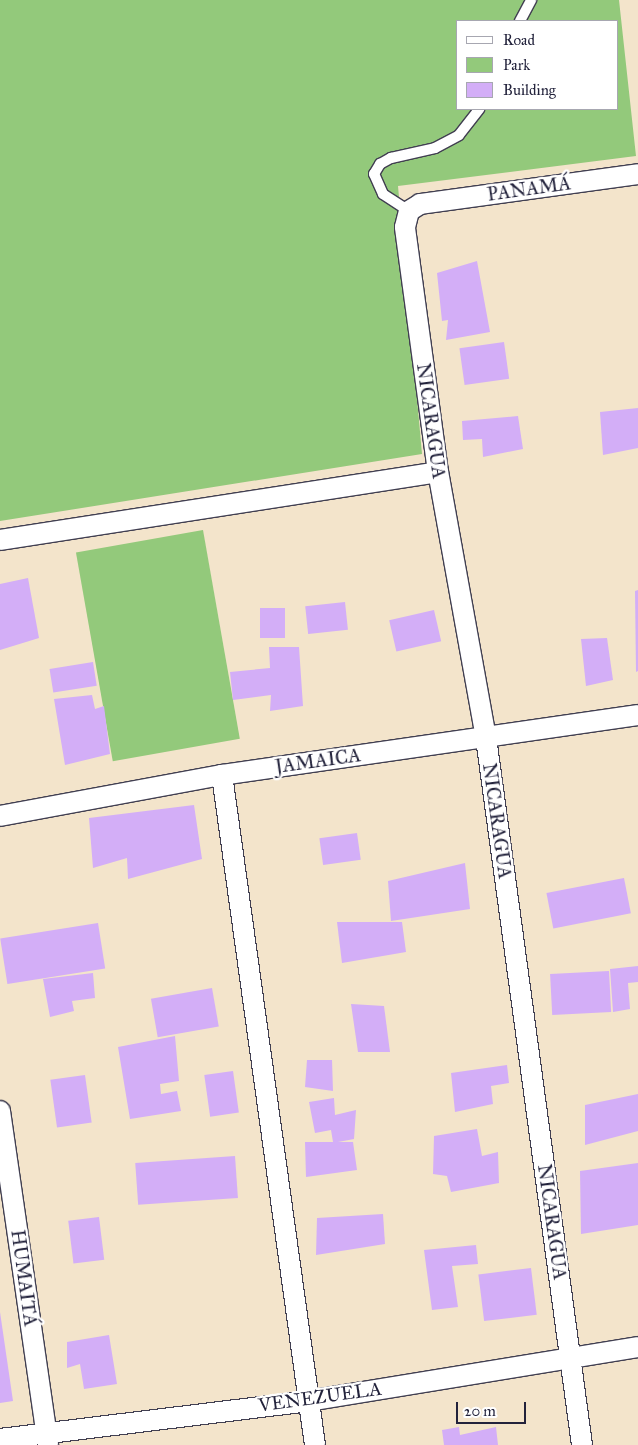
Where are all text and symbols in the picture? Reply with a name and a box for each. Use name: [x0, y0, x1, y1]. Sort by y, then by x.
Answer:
legend: [456, 20, 618, 110]
text: Road: [503, 31, 535, 49]
text: Park: [503, 56, 530, 74]
text: Building: [503, 81, 556, 99]
street label: PANAMÁ: [486, 172, 572, 206]
street label: NICARAGUA: [412, 362, 450, 480]
street label: JAMAICA: [274, 744, 362, 778]
street label: NICARAGUA: [478, 762, 516, 880]
street label: NICARAGUA: [533, 1163, 571, 1281]
street label: HUMAITÁ: [6, 1228, 42, 1328]
street label: VENEZUELA: [257, 1377, 383, 1417]
scale bar: [458, 1392, 528, 1424]
text: 20 m: [464, 1402, 496, 1420]

